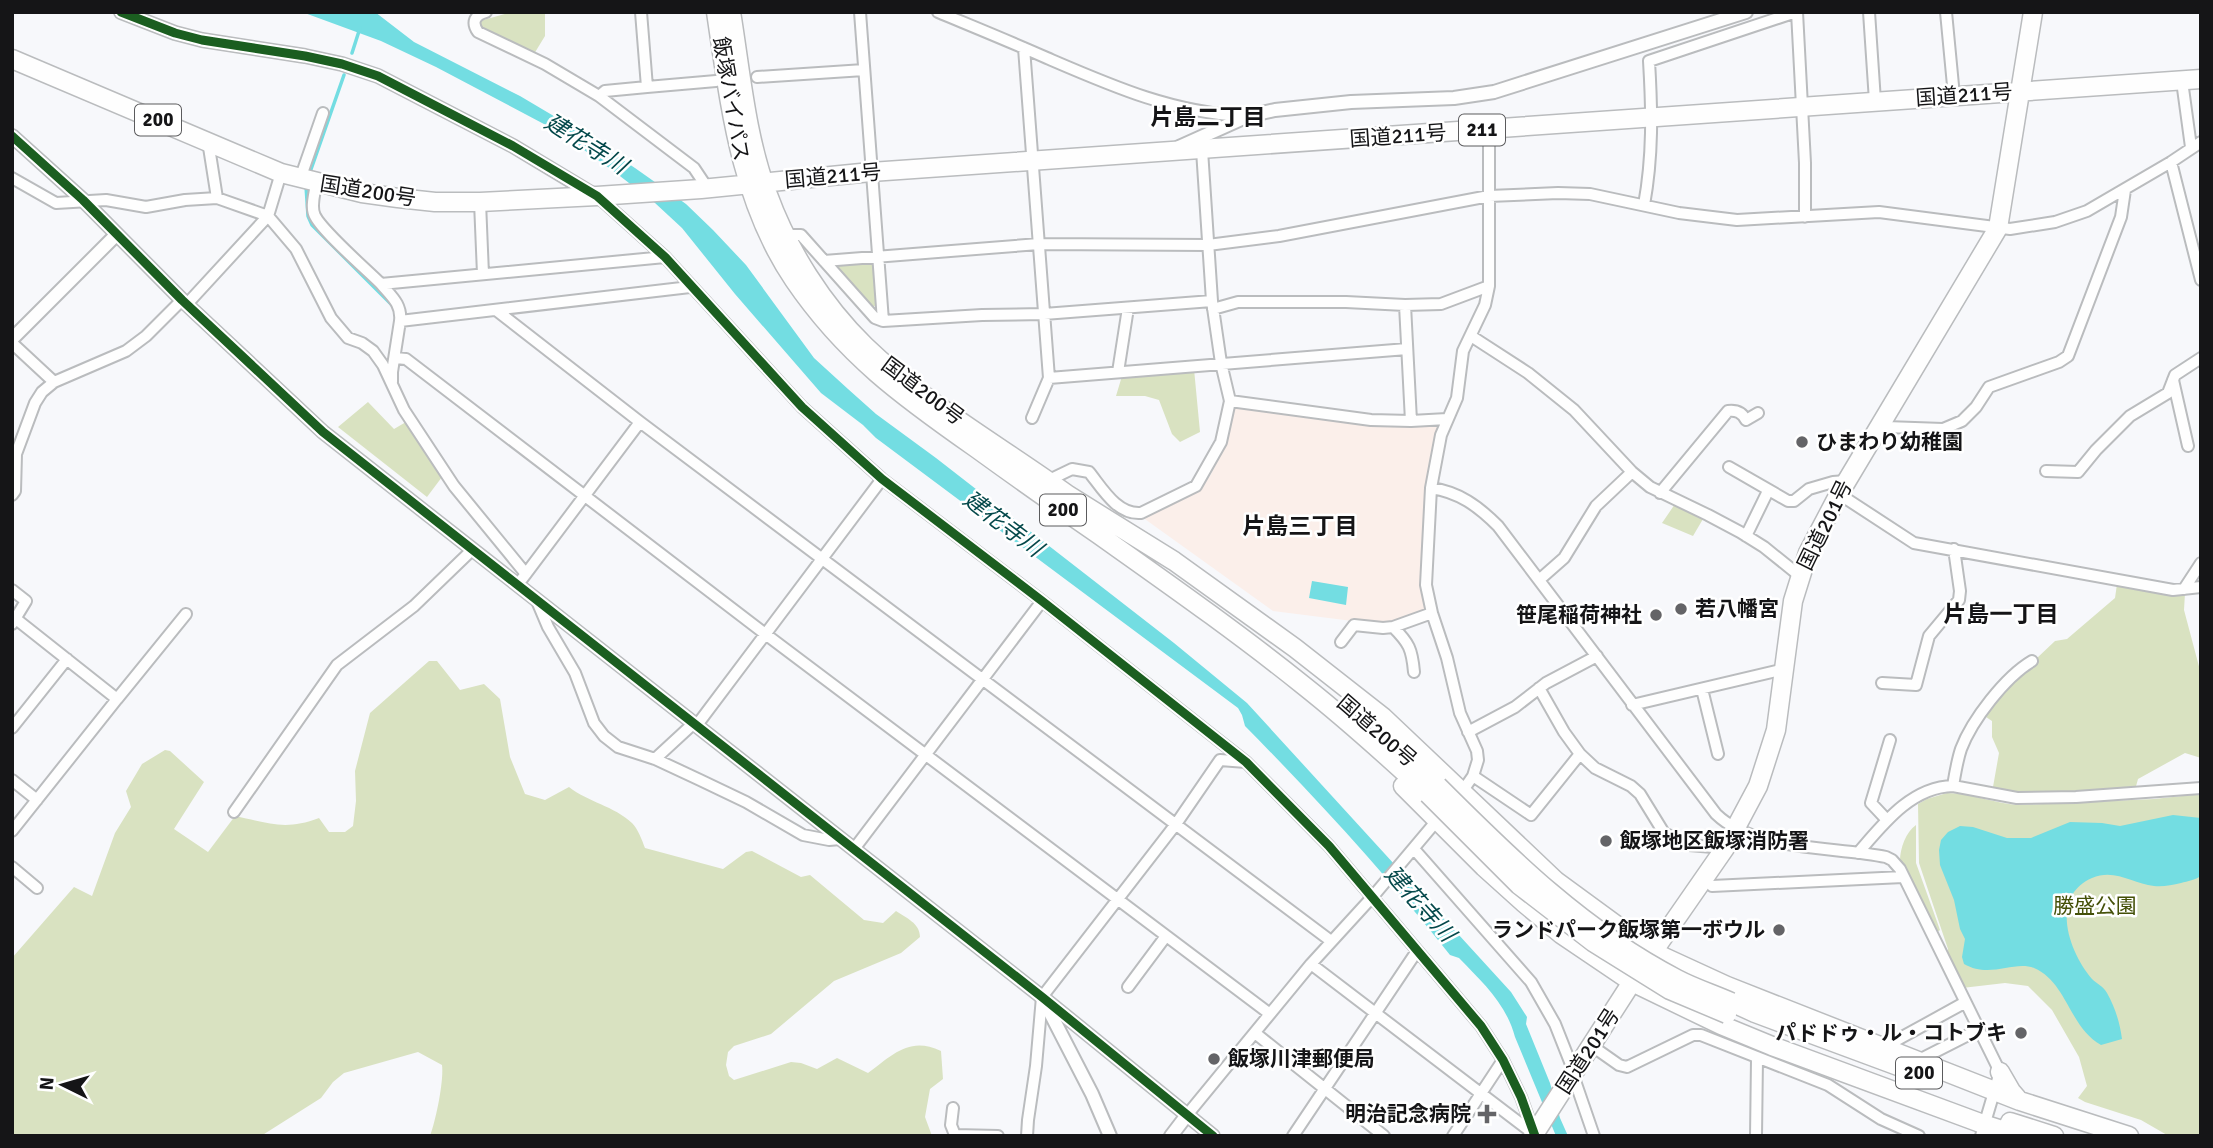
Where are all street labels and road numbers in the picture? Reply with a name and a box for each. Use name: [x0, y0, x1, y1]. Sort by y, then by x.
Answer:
street label: 飯塚バイパス: [707, 35, 755, 163]
street label: 国道211号: [1915, 79, 2013, 111]
road number: 200: [135, 104, 181, 136]
road number: 211: [1459, 114, 1505, 146]
street label: 国道211号: [1349, 120, 1447, 152]
street label: 国道211号: [784, 159, 882, 193]
street label: 国道200号: [318, 171, 418, 211]
street label: 国道200号: [876, 351, 970, 431]
street label: 国道201号: [1792, 476, 1858, 574]
road number: 200: [1040, 495, 1086, 526]
street label: 国道200号: [1332, 689, 1422, 773]
street label: 国道201号: [1551, 1003, 1625, 1099]
road number: 200: [1896, 1058, 1942, 1088]

